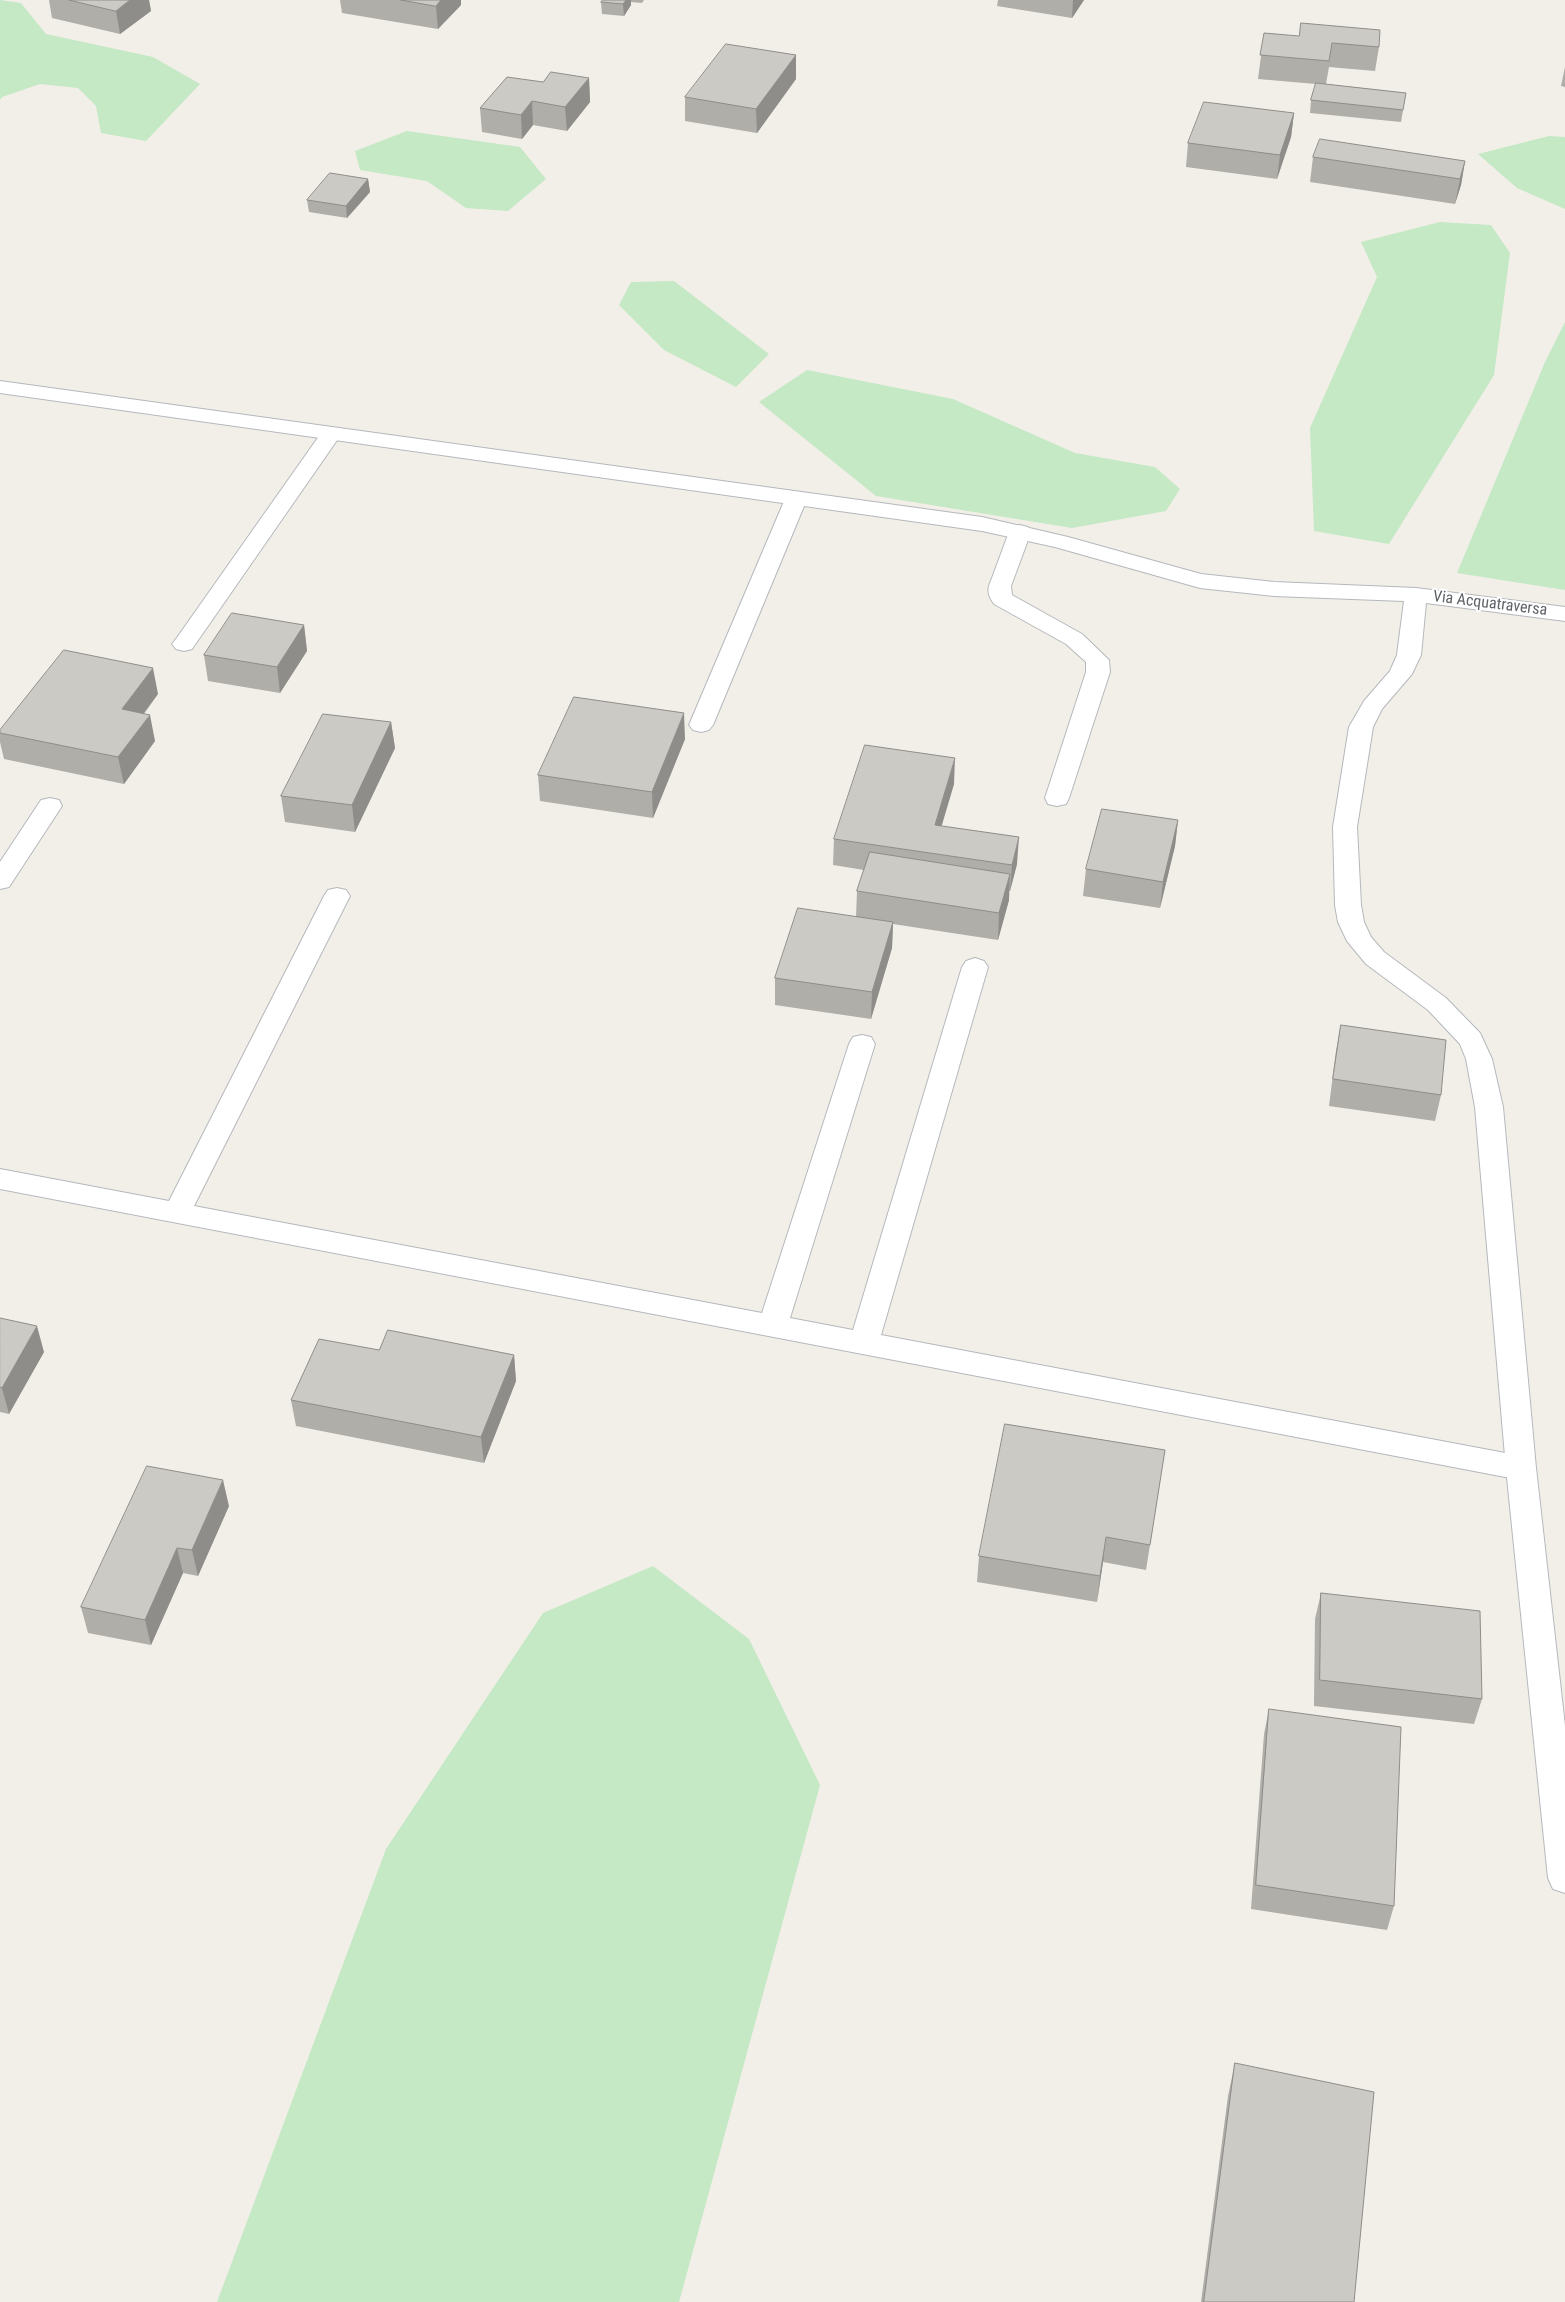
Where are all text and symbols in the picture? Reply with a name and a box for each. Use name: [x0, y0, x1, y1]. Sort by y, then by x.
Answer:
street label: Via Acquatraversa: [1432, 587, 1548, 621]

